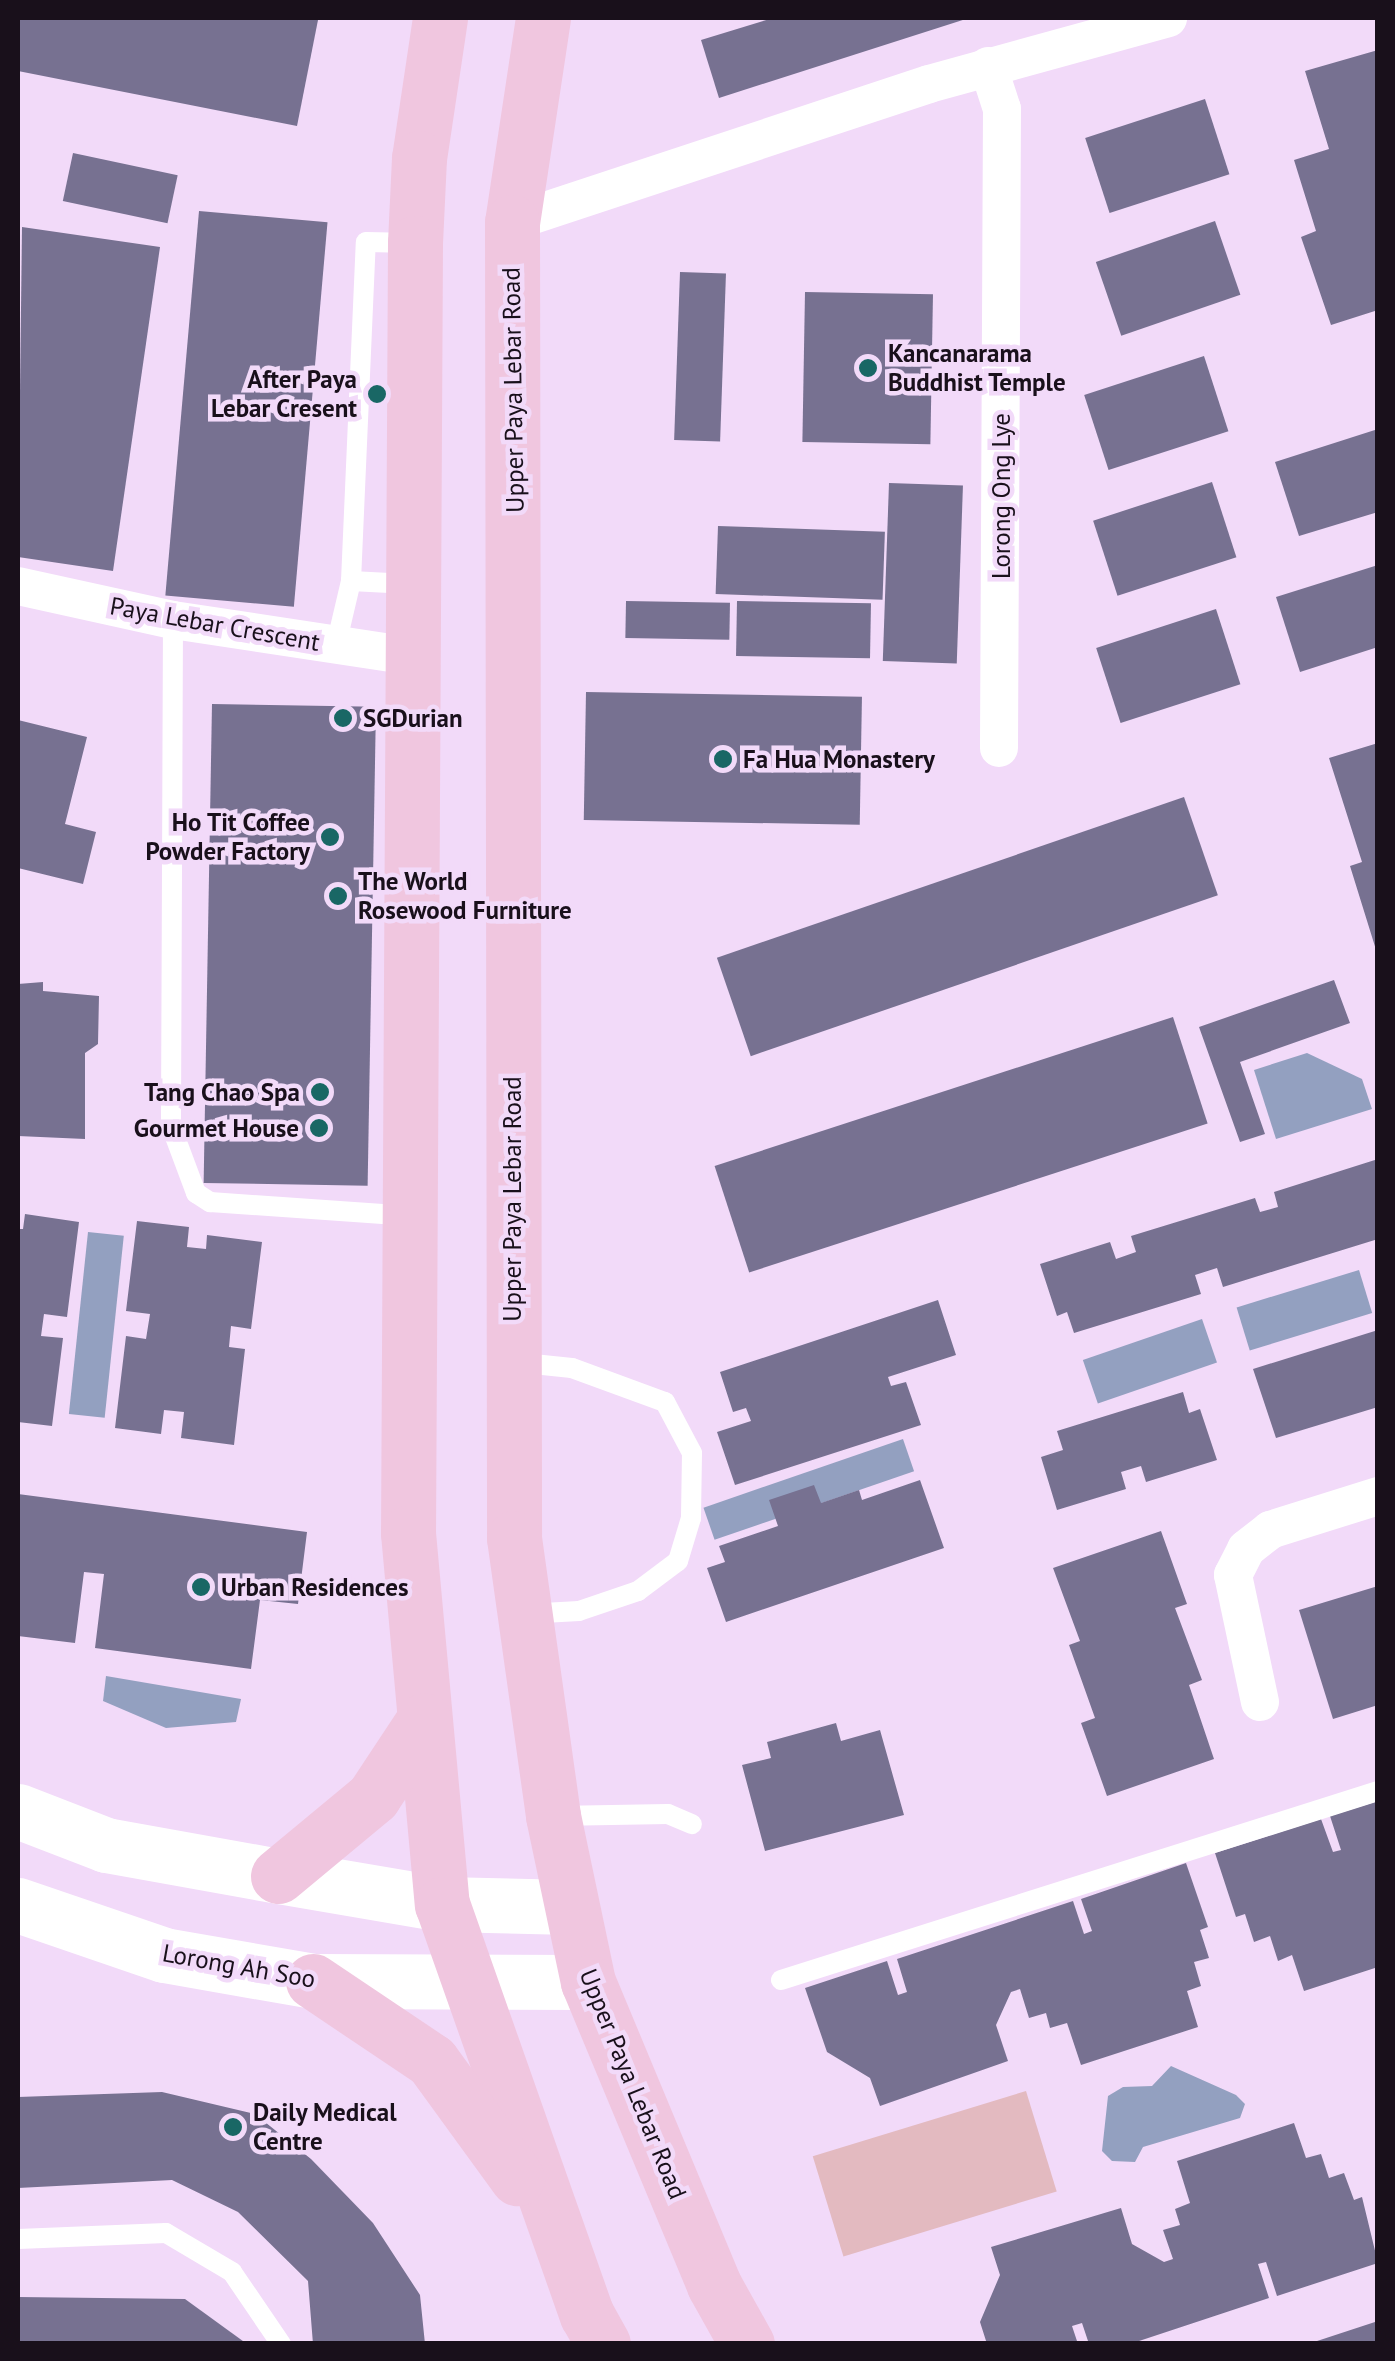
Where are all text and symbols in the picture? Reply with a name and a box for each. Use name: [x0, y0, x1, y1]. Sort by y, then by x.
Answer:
street label: Upper Paya Lebar Road: [496, 267, 530, 513]
place label: Kancanarama Buddhist Temple: [888, 339, 1066, 398]
marker: Kancanarama Buddhist Temple: [857, 357, 879, 379]
place label: After Paya Lebar Cresent: [211, 365, 357, 424]
marker: After Paya Lebar Cresent: [366, 383, 388, 405]
street label: Lorong Ong Lye: [986, 413, 1016, 579]
street label: Paya Lebar Crescent: [108, 591, 322, 657]
place label: SGDurian: [363, 703, 463, 733]
marker: SGDurian: [332, 707, 354, 729]
place label: Fa Hua Monastery: [743, 744, 935, 774]
marker: Fa Hua Monastery: [712, 748, 734, 770]
place label: Ho Tit Coffee Powder Factory: [145, 808, 310, 867]
marker: Ho Tit Coffee Powder Factory: [319, 826, 341, 848]
place label: The World Rosewood Furniture: [358, 867, 572, 926]
marker: The World Rosewood Furniture: [327, 885, 349, 907]
street label: Upper Paya Lebar Road: [497, 1076, 527, 1322]
place label: Tang Chao Spa: [144, 1077, 300, 1107]
marker: Tang Chao Spa: [309, 1081, 331, 1103]
place label: Gourmet House: [134, 1113, 299, 1143]
marker: Gourmet House: [308, 1117, 330, 1139]
place label: Urban Residences: [221, 1572, 408, 1602]
marker: Urban Residences: [190, 1576, 212, 1598]
street label: Lorong Ah Soo: [160, 1938, 318, 1994]
street label: Upper Paya Lebar Road: [573, 1965, 693, 2203]
place label: Daily Medical Centre: [253, 2098, 397, 2157]
marker: Daily Medical Centre: [222, 2116, 244, 2138]

